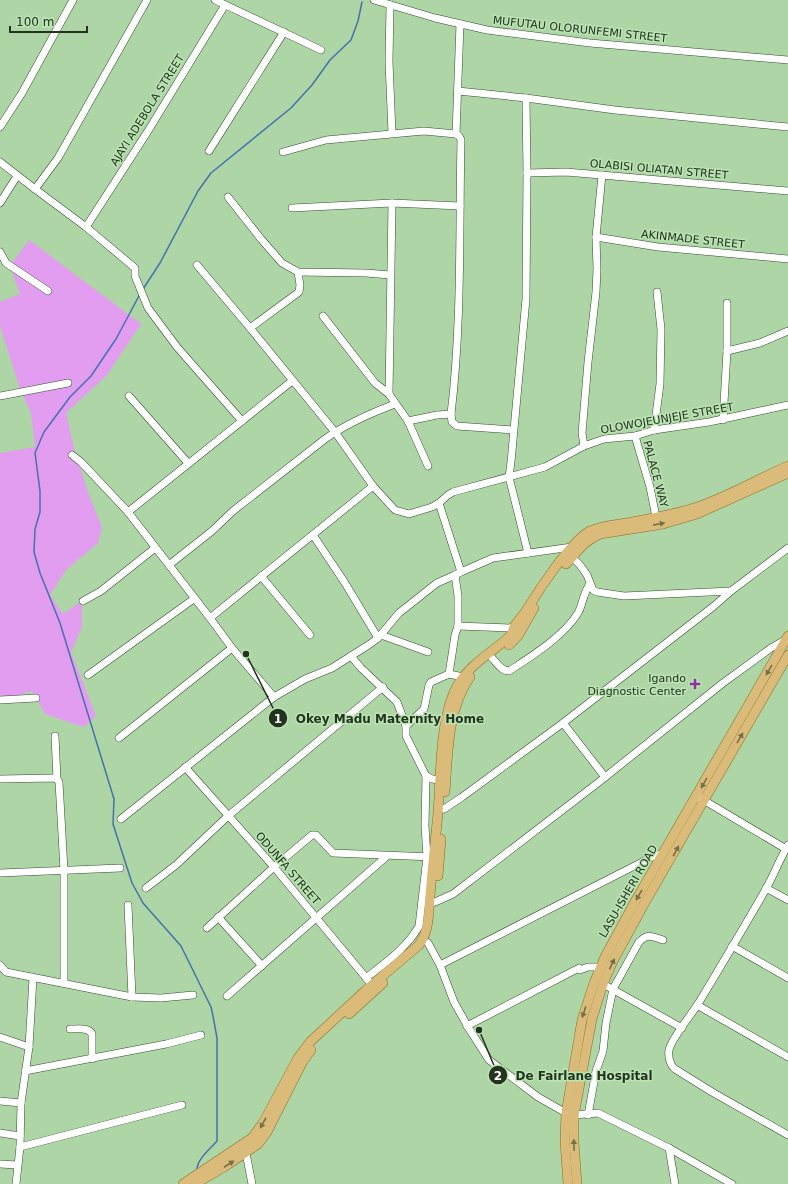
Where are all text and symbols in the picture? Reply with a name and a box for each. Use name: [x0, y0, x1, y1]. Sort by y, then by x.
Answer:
scale bar: [10, 8, 87, 34]
street label: MUFUTAU OLORUNFEMI STREET: [492, 14, 668, 45]
text: 100 m: [16, 15, 54, 29]
street label: AJAYI ADEBOLA STREET: [108, 52, 187, 168]
street label: OLABISI OLIATAN STREET: [589, 157, 729, 182]
street label: AKINMADE STREET: [640, 228, 746, 251]
street label: OLOWOJEUNJEJE STREET: [600, 400, 735, 437]
street label: PALACE WAY: [640, 439, 671, 509]
one-way arrow: [653, 521, 666, 527]
one-way arrow: [765, 664, 772, 676]
place label: Igando Diagnostic Center: [587, 672, 686, 698]
marker: Igando Diagnostic Center: [689, 678, 701, 690]
callout: Okey Madu Maternity Home: [268, 706, 492, 730]
text: 1: [274, 712, 282, 726]
text: Okey Madu Maternity Home: [296, 712, 484, 726]
one-way arrow: [737, 732, 743, 744]
one-way arrow: [701, 777, 708, 789]
street label: ODUNFA STREET: [253, 829, 323, 907]
street label: LASU-ISHERI ROAD: [597, 843, 660, 940]
one-way arrow: [672, 845, 679, 857]
one-way arrow: [636, 889, 643, 901]
one-way arrow: [609, 959, 615, 970]
one-way arrow: [581, 1007, 587, 1019]
callout: De Fairlane Hospital: [488, 1063, 661, 1087]
text: 2: [494, 1069, 502, 1083]
text: De Fairlane Hospital: [515, 1069, 653, 1083]
one-way arrow: [259, 1117, 266, 1129]
one-way arrow: [571, 1138, 577, 1151]
one-way arrow: [224, 1160, 234, 1168]

